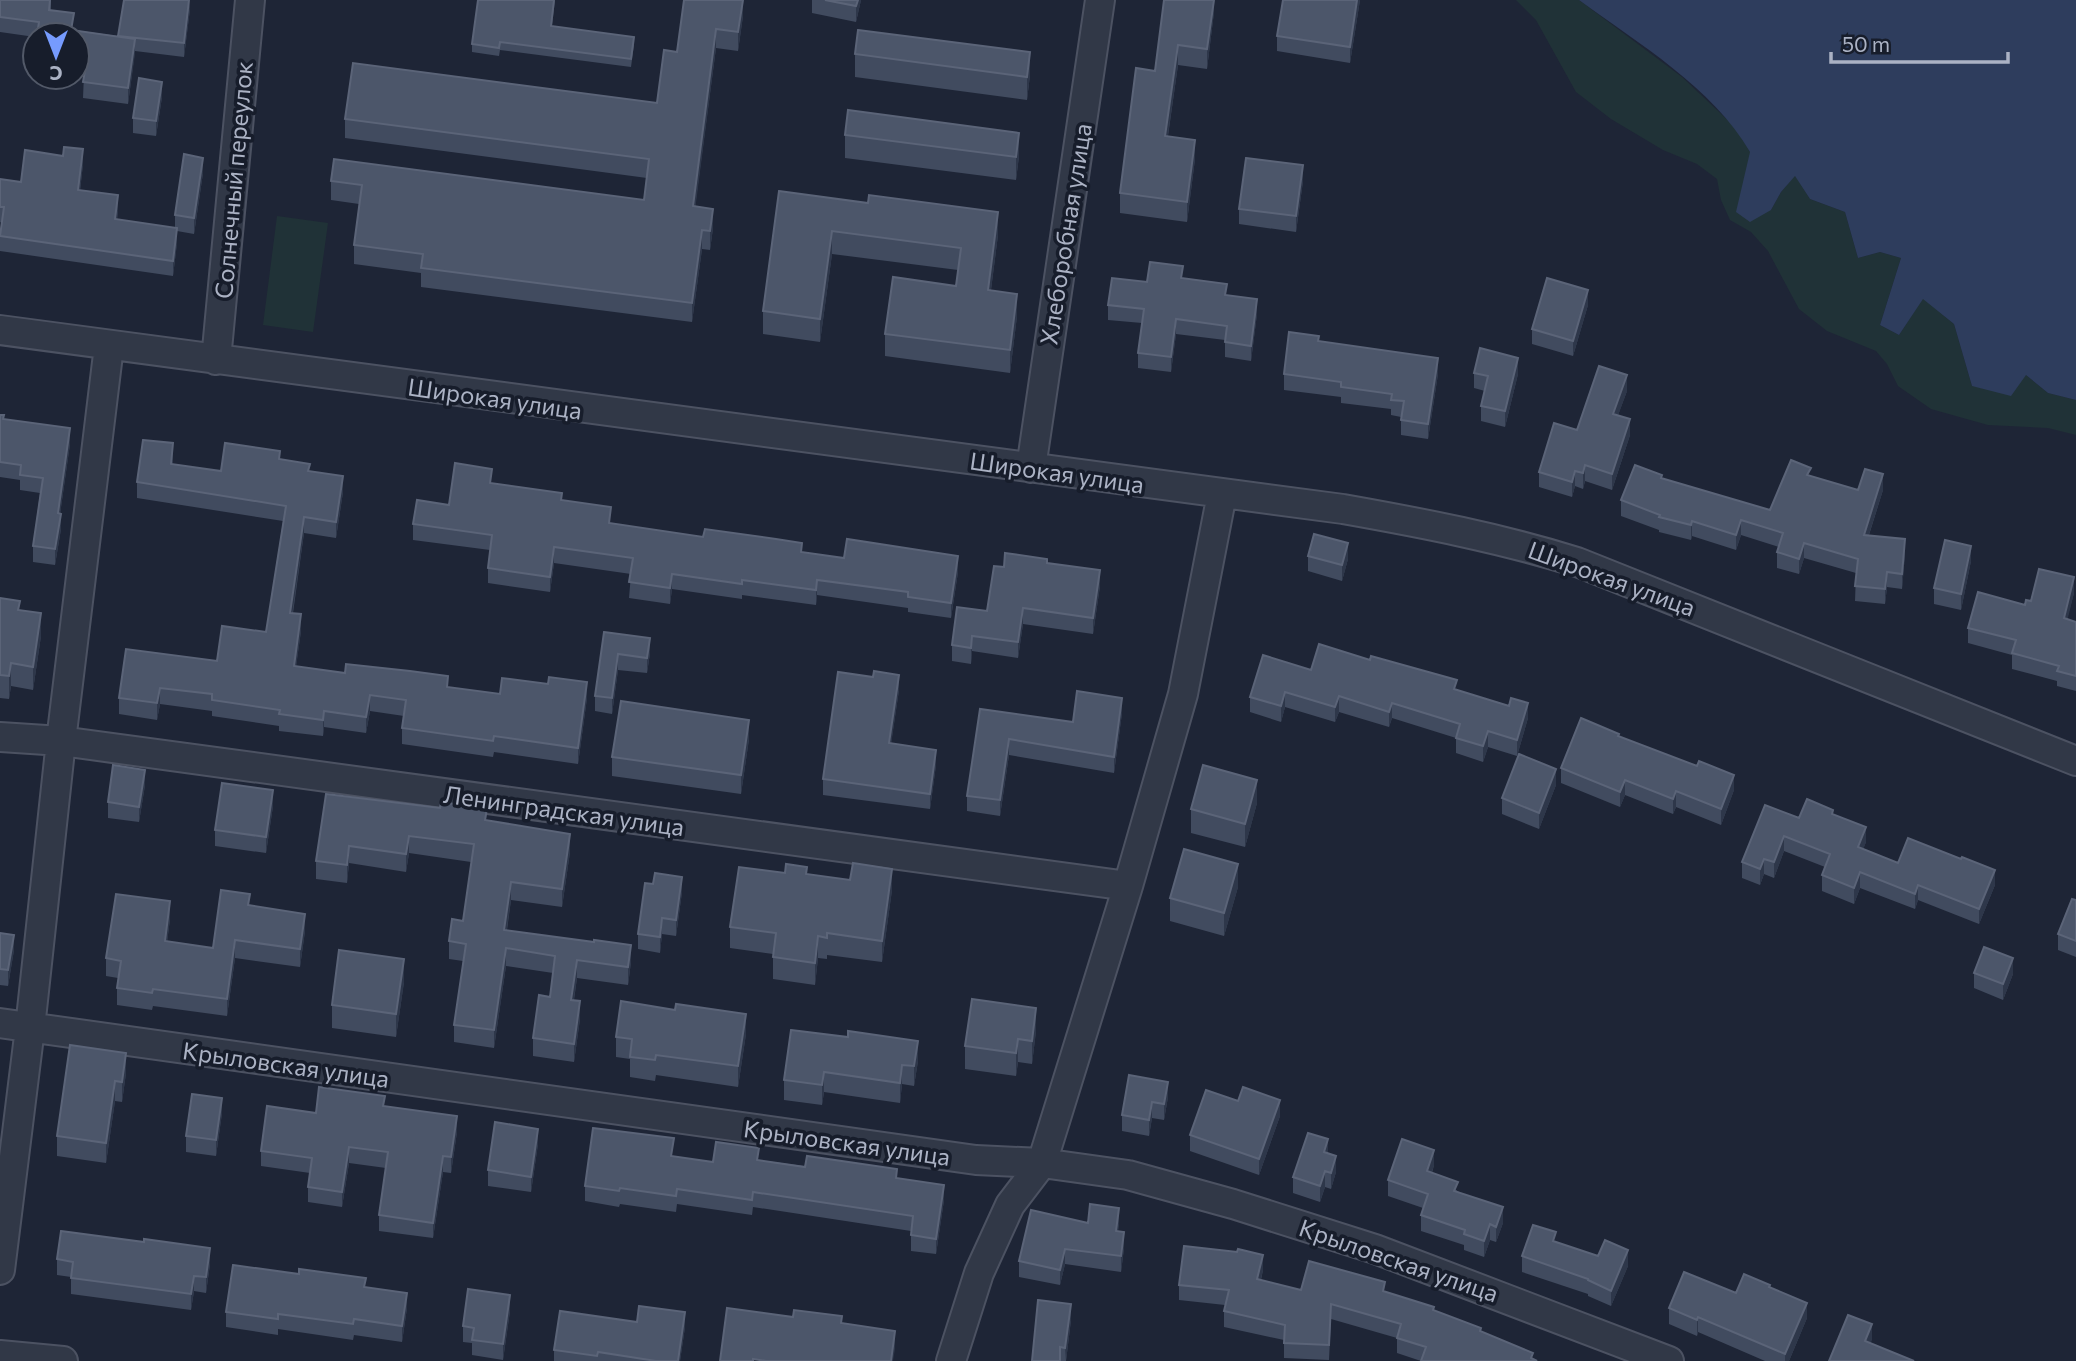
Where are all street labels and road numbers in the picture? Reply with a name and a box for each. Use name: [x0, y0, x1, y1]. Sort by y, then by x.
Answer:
street label: Солнечный переулок: [208, 60, 258, 300]
street label: Хлеборобная улица: [1033, 121, 1097, 347]
street label: Широкая улица: [406, 371, 584, 425]
street label: Широкая улица: [968, 445, 1146, 499]
street label: Широкая улица: [1525, 534, 1699, 622]
street label: Ленинградская улица: [442, 779, 686, 841]
street label: Крыловская улица: [181, 1035, 391, 1093]
street label: Крыловская улица: [742, 1113, 952, 1171]
street label: Крыловская улица: [1296, 1212, 1502, 1308]

